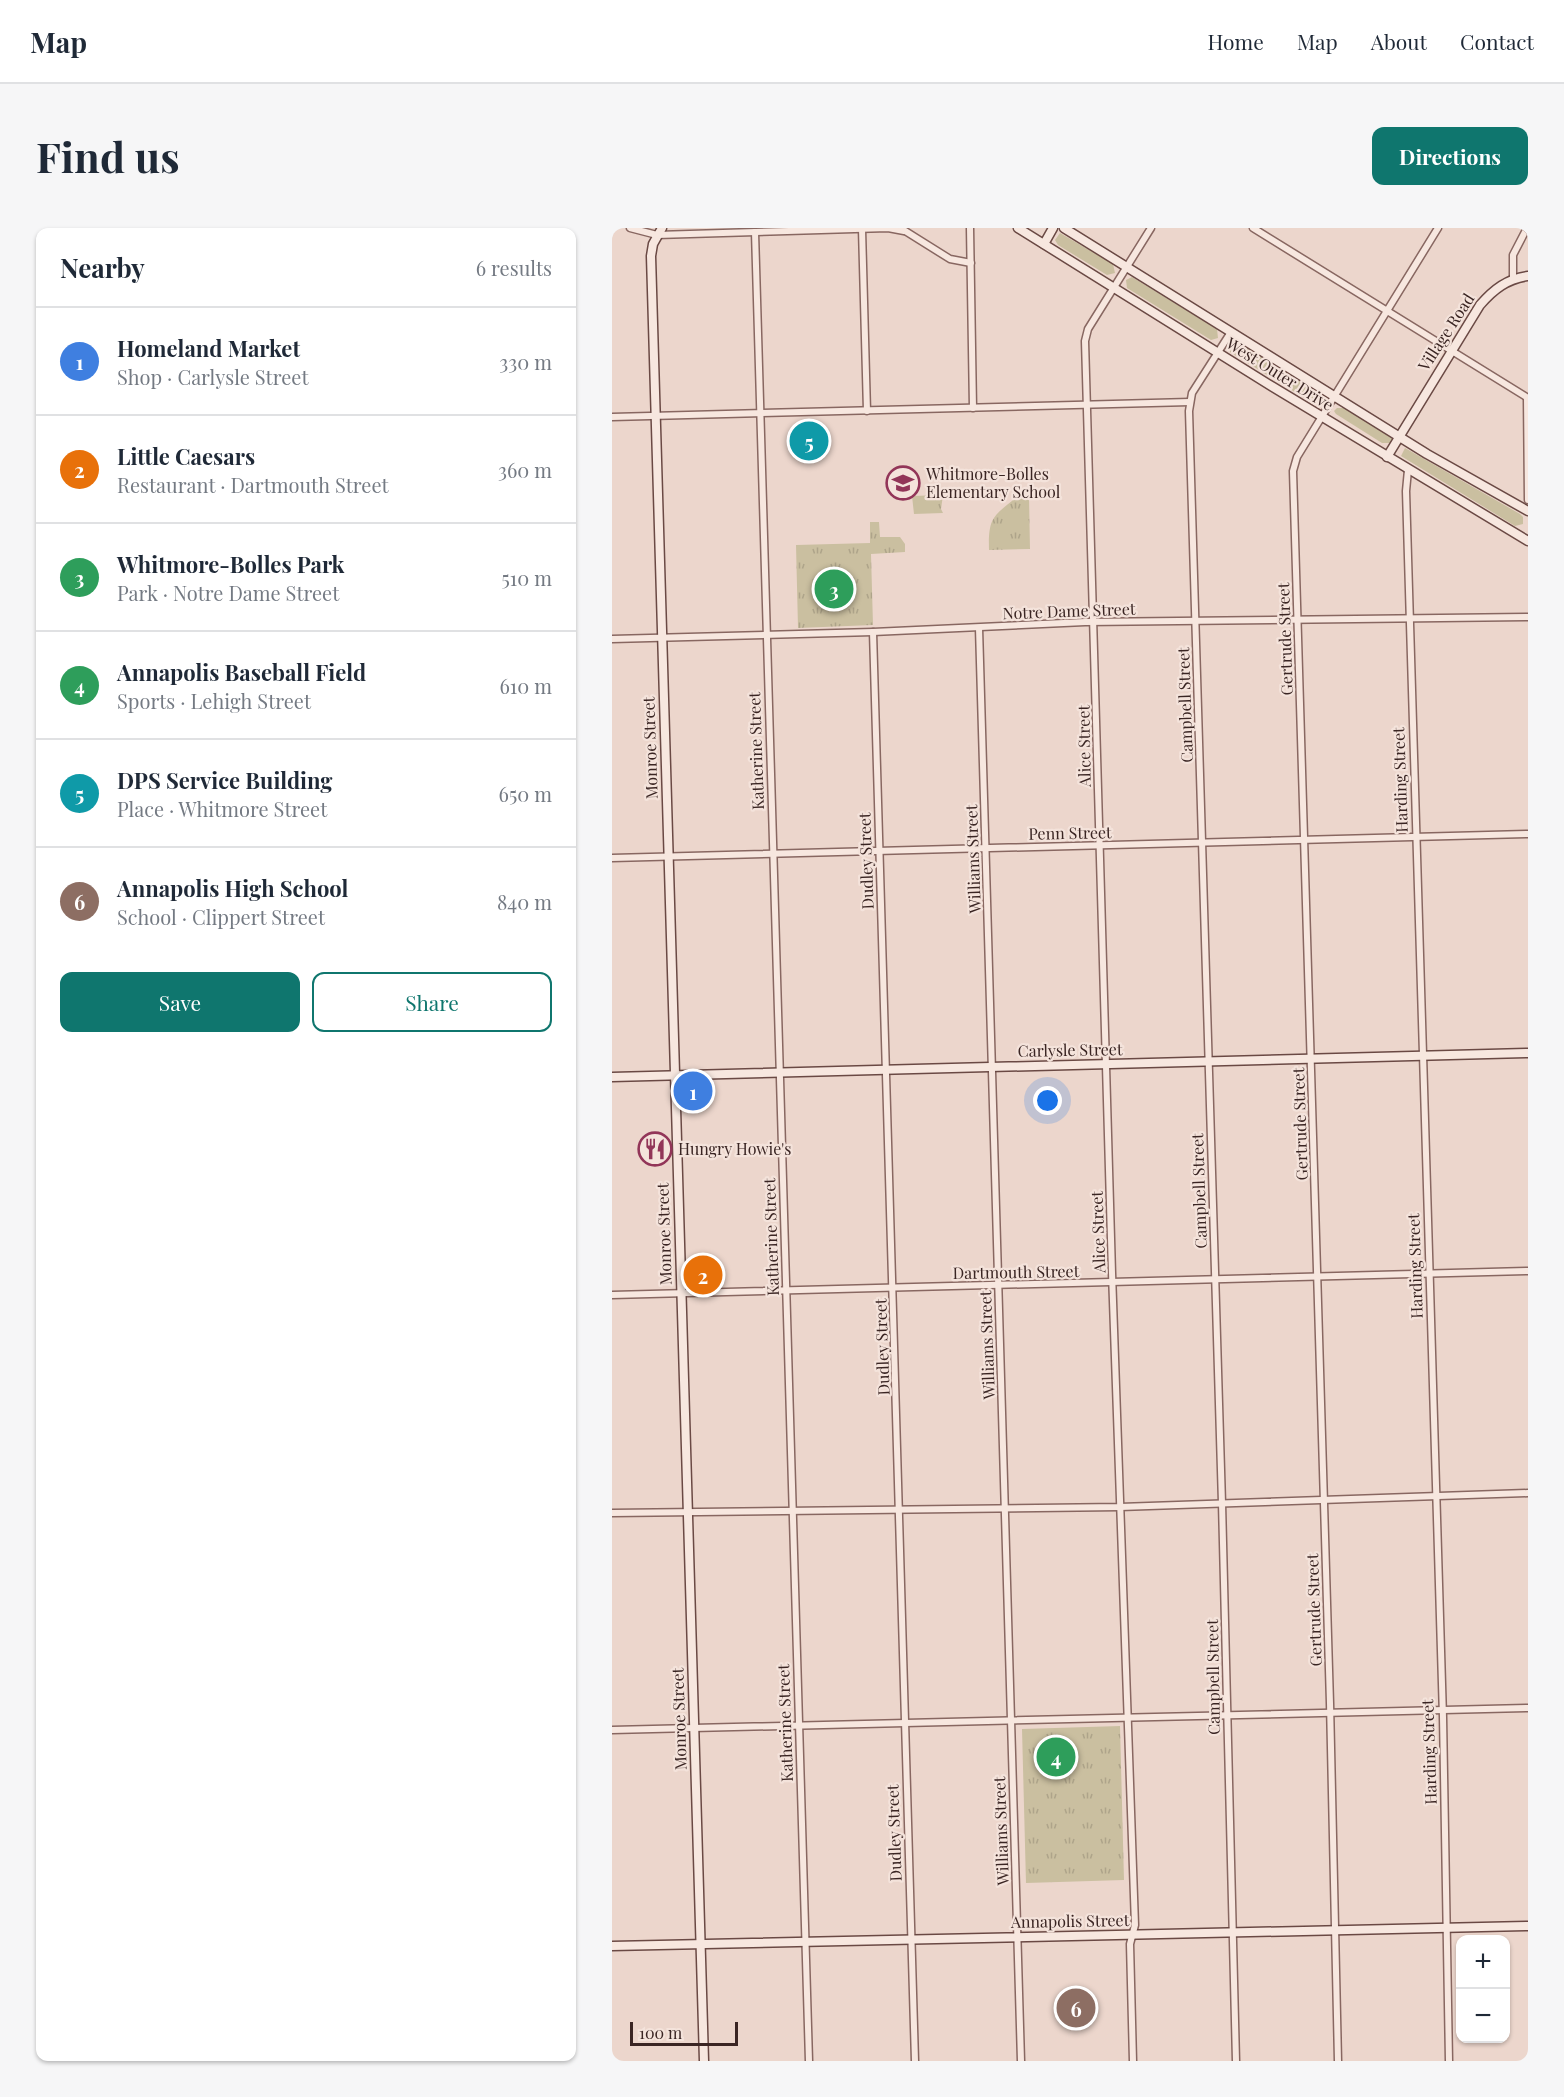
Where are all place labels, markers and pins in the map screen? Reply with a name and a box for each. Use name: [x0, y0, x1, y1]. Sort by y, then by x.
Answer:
pin: 5: [790, 418, 828, 464]
place label: Whitmore-Bolles Elementary School: [925, 463, 1061, 502]
school or university icon: Whitmore-Bolles Elementary School: [885, 465, 921, 501]
pin: 3: [814, 566, 854, 612]
pin: 1: [674, 1068, 712, 1114]
restaurant icon: Hungry Howie's: [637, 1131, 673, 1167]
place label: Hungry Howie's: [678, 1138, 791, 1159]
pin: 2: [684, 1252, 722, 1298]
pin: 4: [1036, 1734, 1076, 1780]
pin: 6: [1056, 1986, 1096, 2030]

